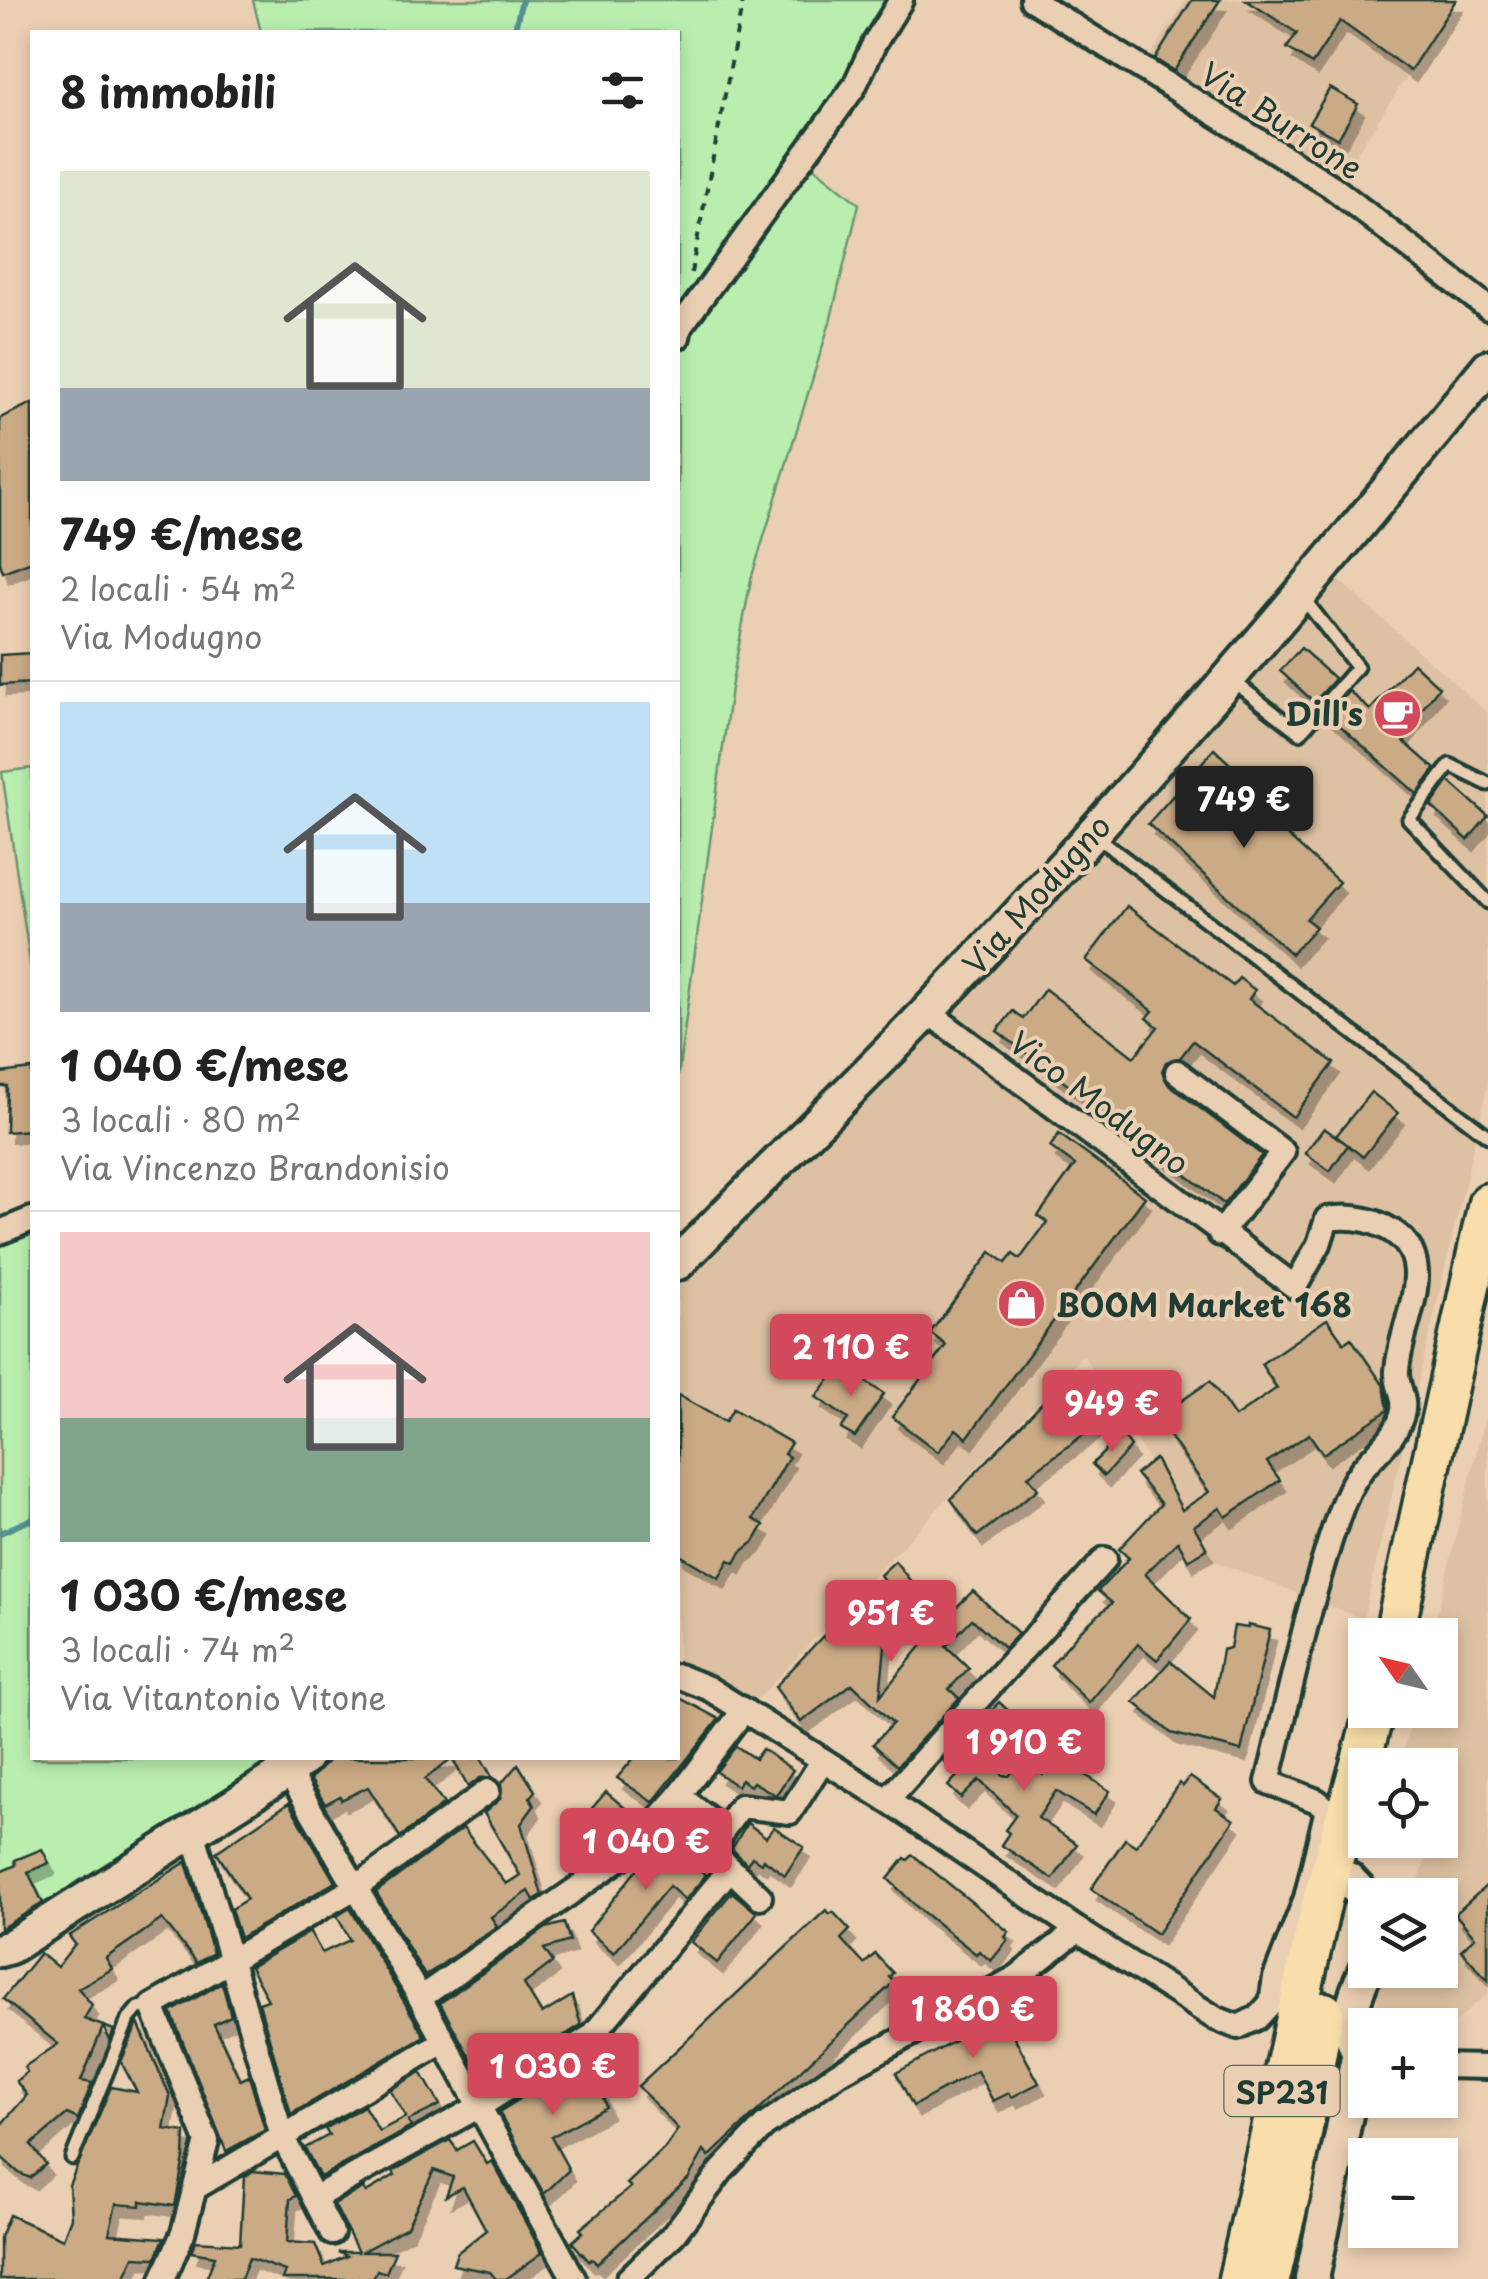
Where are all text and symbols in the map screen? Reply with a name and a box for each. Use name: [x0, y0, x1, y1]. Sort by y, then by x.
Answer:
street label: Via Burrone: [1191, 49, 1373, 191]
text: 8 immobili: [60, 59, 276, 122]
icon: filters: [595, 63, 650, 118]
icon: home: [265, 236, 445, 416]
text: 749 €/mese: [60, 501, 303, 564]
text: 2 locali · 54 m²: [60, 564, 296, 612]
text: Via Modugno: [60, 612, 262, 660]
cafe icon: Dill's: [1372, 687, 1424, 739]
place label: Dill's: [1285, 689, 1363, 737]
pin: 749 €: [1174, 766, 1314, 851]
icon: home: [265, 767, 445, 947]
text: 749 €: [1197, 774, 1291, 822]
street label: Via Modugno: [950, 803, 1122, 985]
street label: Vico Modugno: [1000, 1018, 1200, 1186]
text: 1 040 €/mese: [60, 1032, 349, 1095]
text: 3 locali · 80 m²: [60, 1095, 301, 1143]
text: Via Vincenzo Brandonisio: [60, 1143, 450, 1191]
shop icon: BOOM Market 168: [995, 1278, 1047, 1330]
place label: BOOM Market 168: [1056, 1280, 1352, 1328]
icon: home: [265, 1297, 445, 1477]
pin: 2 110 €: [759, 1314, 943, 1399]
text: 2 110 €: [792, 1322, 910, 1370]
pin: 949 €: [1042, 1370, 1182, 1455]
text: 949 €: [1064, 1378, 1160, 1426]
text: 1 030 €/mese: [60, 1562, 347, 1625]
pin: 951 €: [821, 1580, 961, 1665]
text: 951 €: [847, 1588, 935, 1636]
north arrow: [1348, 1618, 1458, 1728]
map controls: [1348, 1618, 1458, 2248]
text: 3 locali · 74 m²: [60, 1625, 295, 1673]
text: Via Vitantonio Vitone: [60, 1673, 387, 1721]
pin: 1 910 €: [932, 1709, 1116, 1794]
text: 1 910 €: [966, 1717, 1082, 1765]
button: locate: [1348, 1748, 1458, 1858]
pin: 1 040 €: [554, 1808, 738, 1893]
text: 1 040 €: [582, 1816, 710, 1864]
button: layers: [1348, 1878, 1458, 1988]
pin: 1 860 €: [881, 1976, 1065, 2061]
text: 1 860 €: [911, 1984, 1035, 2032]
button: +: [1348, 2008, 1458, 2118]
pin: 1 030 €: [461, 2033, 645, 2118]
text: 1 030 €: [490, 2041, 616, 2089]
road number: SP231: [1224, 2066, 1340, 2116]
button: −: [1348, 2138, 1458, 2248]

